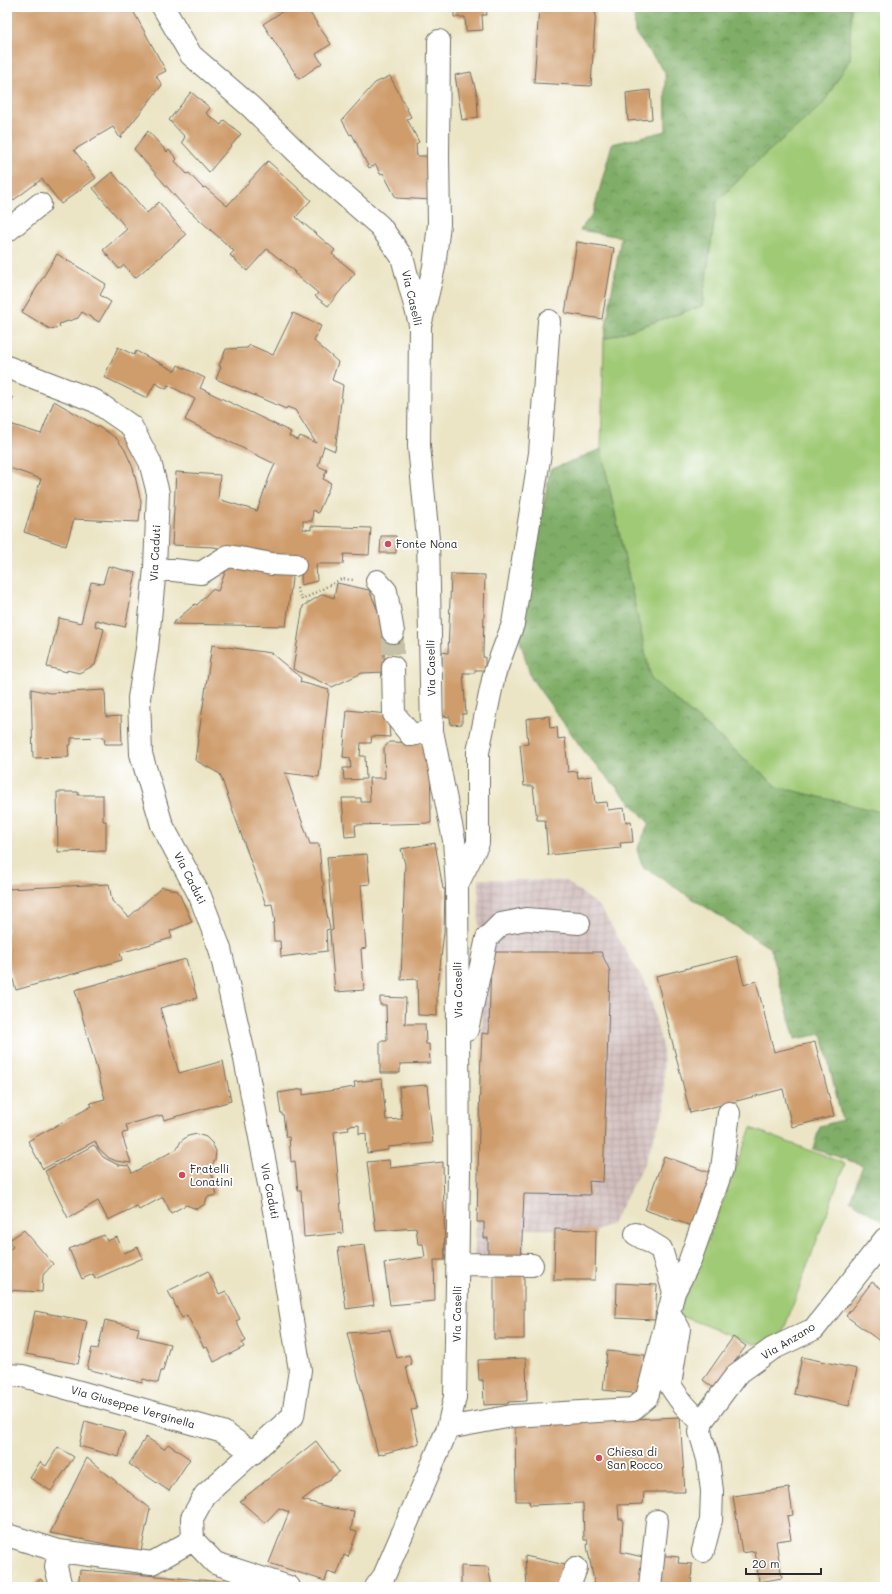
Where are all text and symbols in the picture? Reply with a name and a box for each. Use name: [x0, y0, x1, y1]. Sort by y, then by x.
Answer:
street label: Via Caselli: [399, 269, 426, 327]
street label: Via Caduti: [146, 524, 163, 582]
place label: Fonte Nona: [396, 536, 458, 551]
marker: Fonte Nona: [383, 539, 393, 549]
street label: Via Caselli: [423, 640, 438, 696]
street label: Via Caduti: [171, 849, 210, 906]
street label: Via Caselli: [450, 962, 465, 1018]
place label: Fratelli Lonatini: [190, 1161, 233, 1189]
street label: Via Caduti: [258, 1162, 283, 1220]
marker: Fratelli Lonatini: [177, 1170, 187, 1180]
street label: Via Caselli: [449, 1286, 464, 1342]
street label: Via Anzano: [758, 1318, 818, 1362]
street label: Via Giuseppe Verginella: [69, 1382, 197, 1432]
place label: Chiesa di San Rocco: [607, 1444, 663, 1472]
marker: Chiesa di San Rocco: [594, 1453, 604, 1463]
scale bar: [746, 1550, 821, 1576]
text: 20 m: [752, 1555, 780, 1571]

